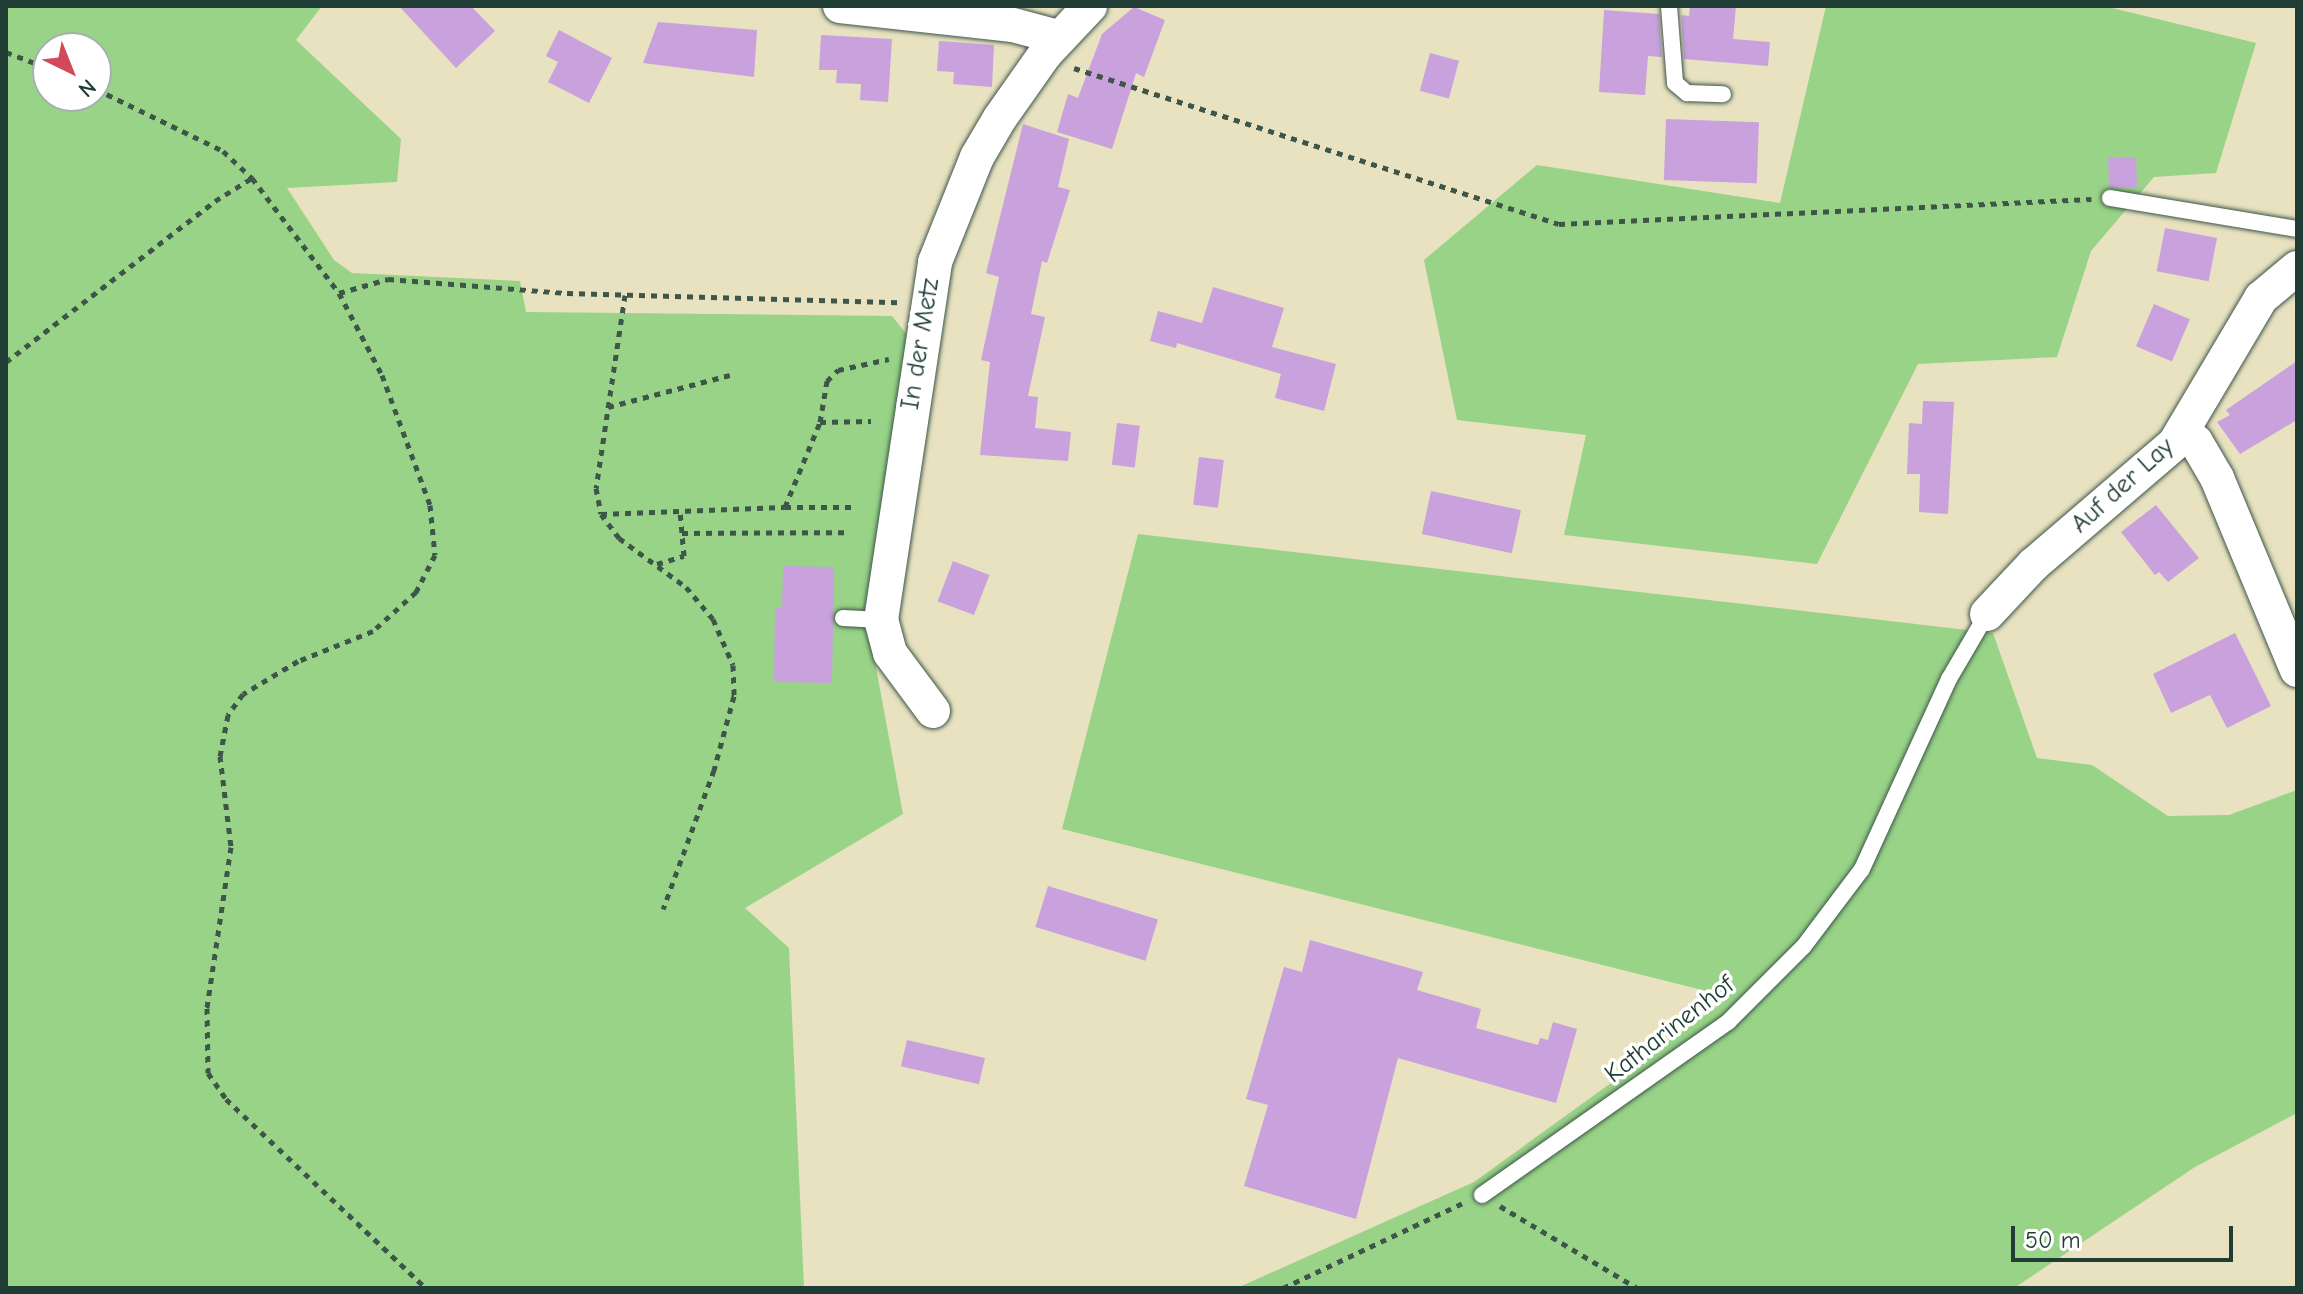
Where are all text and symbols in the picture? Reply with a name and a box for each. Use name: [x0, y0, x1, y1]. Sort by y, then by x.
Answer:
north arrow: [32, 32, 112, 112]
text: N: [73, 74, 101, 102]
street label: In der Metz: [895, 276, 947, 412]
street label: Auf der Lay: [2065, 432, 2181, 540]
street label: Katharinenhof: [1599, 970, 1741, 1090]
scale bar: [2015, 1210, 2237, 1260]
text: 50 m: [2025, 1226, 2081, 1254]

